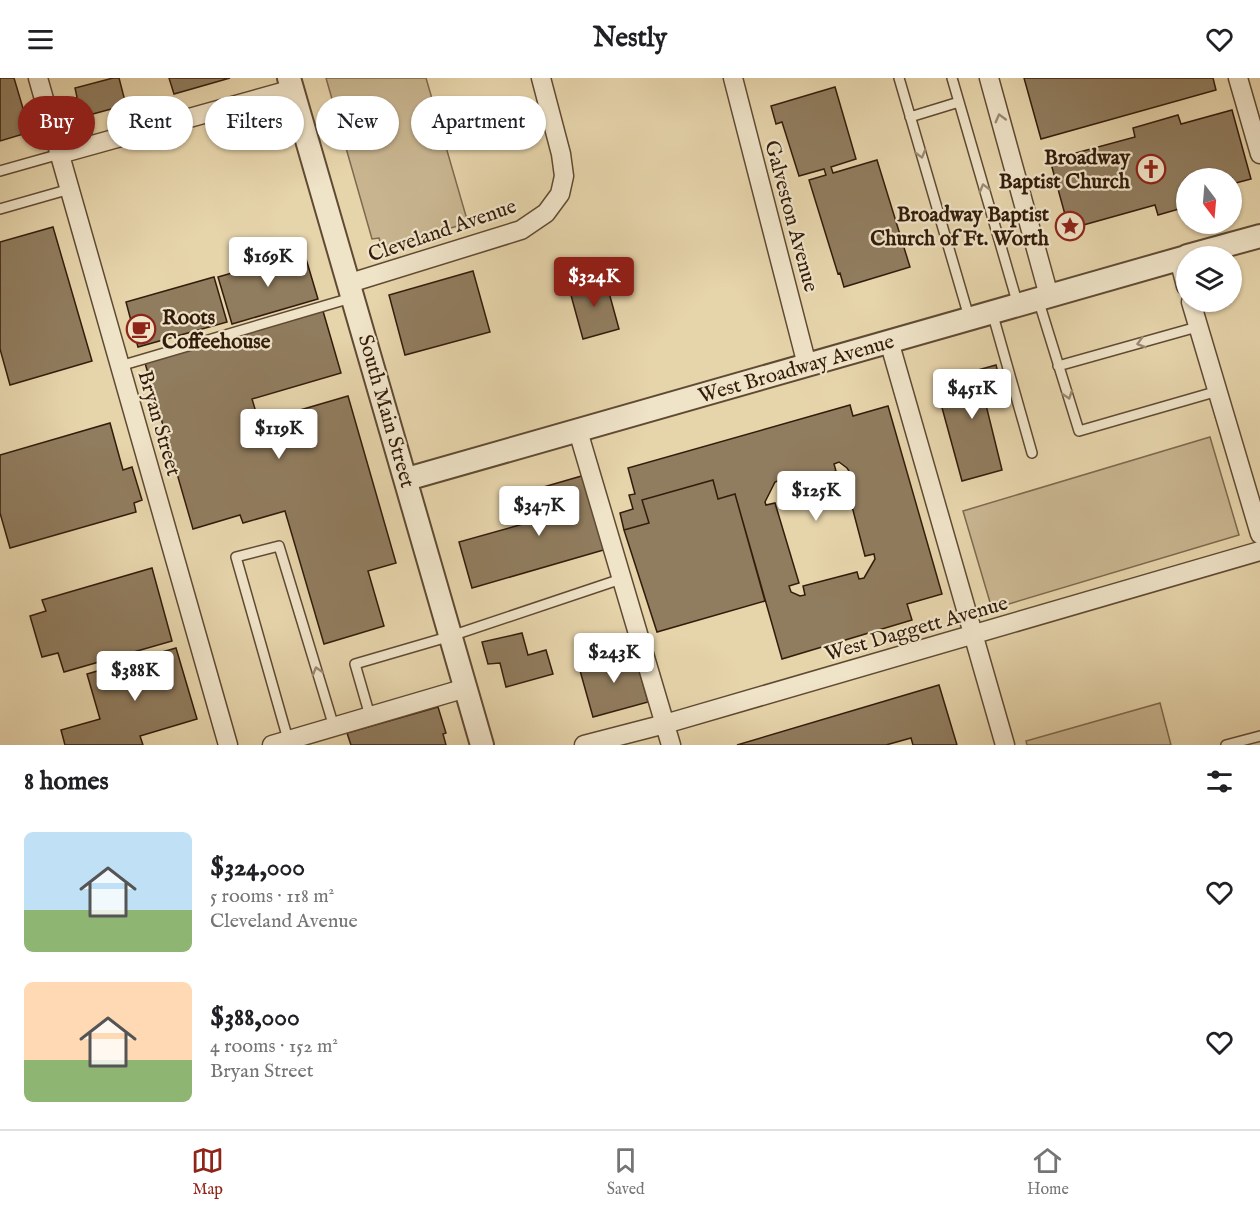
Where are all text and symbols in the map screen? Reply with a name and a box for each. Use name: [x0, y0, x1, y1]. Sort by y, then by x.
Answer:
text: Nestly: [593, 22, 667, 56]
icon: menu: [24, 23, 57, 56]
icon: heart: [1203, 23, 1236, 56]
chip: Buy: [18, 96, 95, 150]
chip: Rent: [107, 96, 193, 150]
chip: Filters: [205, 96, 304, 150]
chip: New: [316, 96, 399, 150]
chip: Apartment: [411, 96, 546, 150]
one-way arrow: [995, 113, 1007, 124]
street label: Galveston Avenue: [757, 138, 824, 295]
place label: Broadway Baptist Church: [999, 145, 1131, 196]
one-way arrow: [914, 148, 926, 159]
church icon: Broadway Baptist Church: [1135, 153, 1167, 185]
north arrow: [1176, 168, 1242, 234]
map controls: [1176, 168, 1242, 312]
one-way arrow: [979, 183, 991, 194]
street label: Cleveland Avenue: [365, 193, 521, 269]
place label: Broadway Baptist Church of Ft. Worth: [870, 202, 1050, 253]
place icon: Broadway Baptist Church of Ft. Worth: [1054, 210, 1086, 242]
pin: $169K: [226, 237, 310, 288]
text: $169K: [243, 244, 293, 269]
button: layers: [1176, 246, 1242, 312]
pin: $324K: [552, 257, 636, 308]
text: $324K: [568, 264, 620, 289]
place label: Roots Coffeehouse: [162, 305, 271, 356]
cafe icon: Roots Coffeehouse: [125, 313, 157, 345]
street label: West Broadway Avenue: [695, 328, 898, 410]
street label: South Main Street: [351, 332, 420, 491]
one-way arrow: [1136, 335, 1146, 348]
street label: Bryan Street: [131, 367, 187, 479]
pin: $451K: [930, 369, 1014, 420]
text: $451K: [947, 376, 997, 401]
one-way arrow: [1061, 389, 1073, 400]
pin: $119K: [237, 409, 321, 460]
text: $119K: [254, 416, 304, 441]
pin: $125K: [774, 471, 858, 522]
text: $125K: [791, 478, 841, 503]
pin: $347K: [497, 486, 581, 537]
text: $347K: [513, 493, 565, 518]
street label: West Daggett Avenue: [822, 590, 1011, 669]
pin: $243K: [572, 633, 656, 684]
text: $243K: [588, 640, 640, 665]
pin: $388K: [93, 651, 177, 702]
text: $388K: [111, 658, 159, 683]
one-way arrow: [312, 666, 324, 677]
text: 8 homes: [24, 765, 109, 798]
icon: filters: [1203, 765, 1236, 798]
text: $324,000: [210, 851, 305, 884]
icon: home: [72, 856, 144, 928]
icon: heart: [1203, 876, 1236, 909]
text: 5 rooms · 118 m²: [210, 884, 334, 909]
text: Cleveland Avenue: [210, 909, 358, 934]
text: $388,000: [210, 1001, 300, 1034]
icon: home: [72, 1006, 144, 1078]
icon: heart: [1203, 1026, 1236, 1059]
text: 4 rooms · 152 m²: [210, 1034, 338, 1059]
text: Bryan Street: [210, 1059, 314, 1084]
tab: Map: [191, 1144, 224, 1200]
tab: Saved: [607, 1144, 645, 1200]
tab: Home: [1027, 1144, 1069, 1200]

